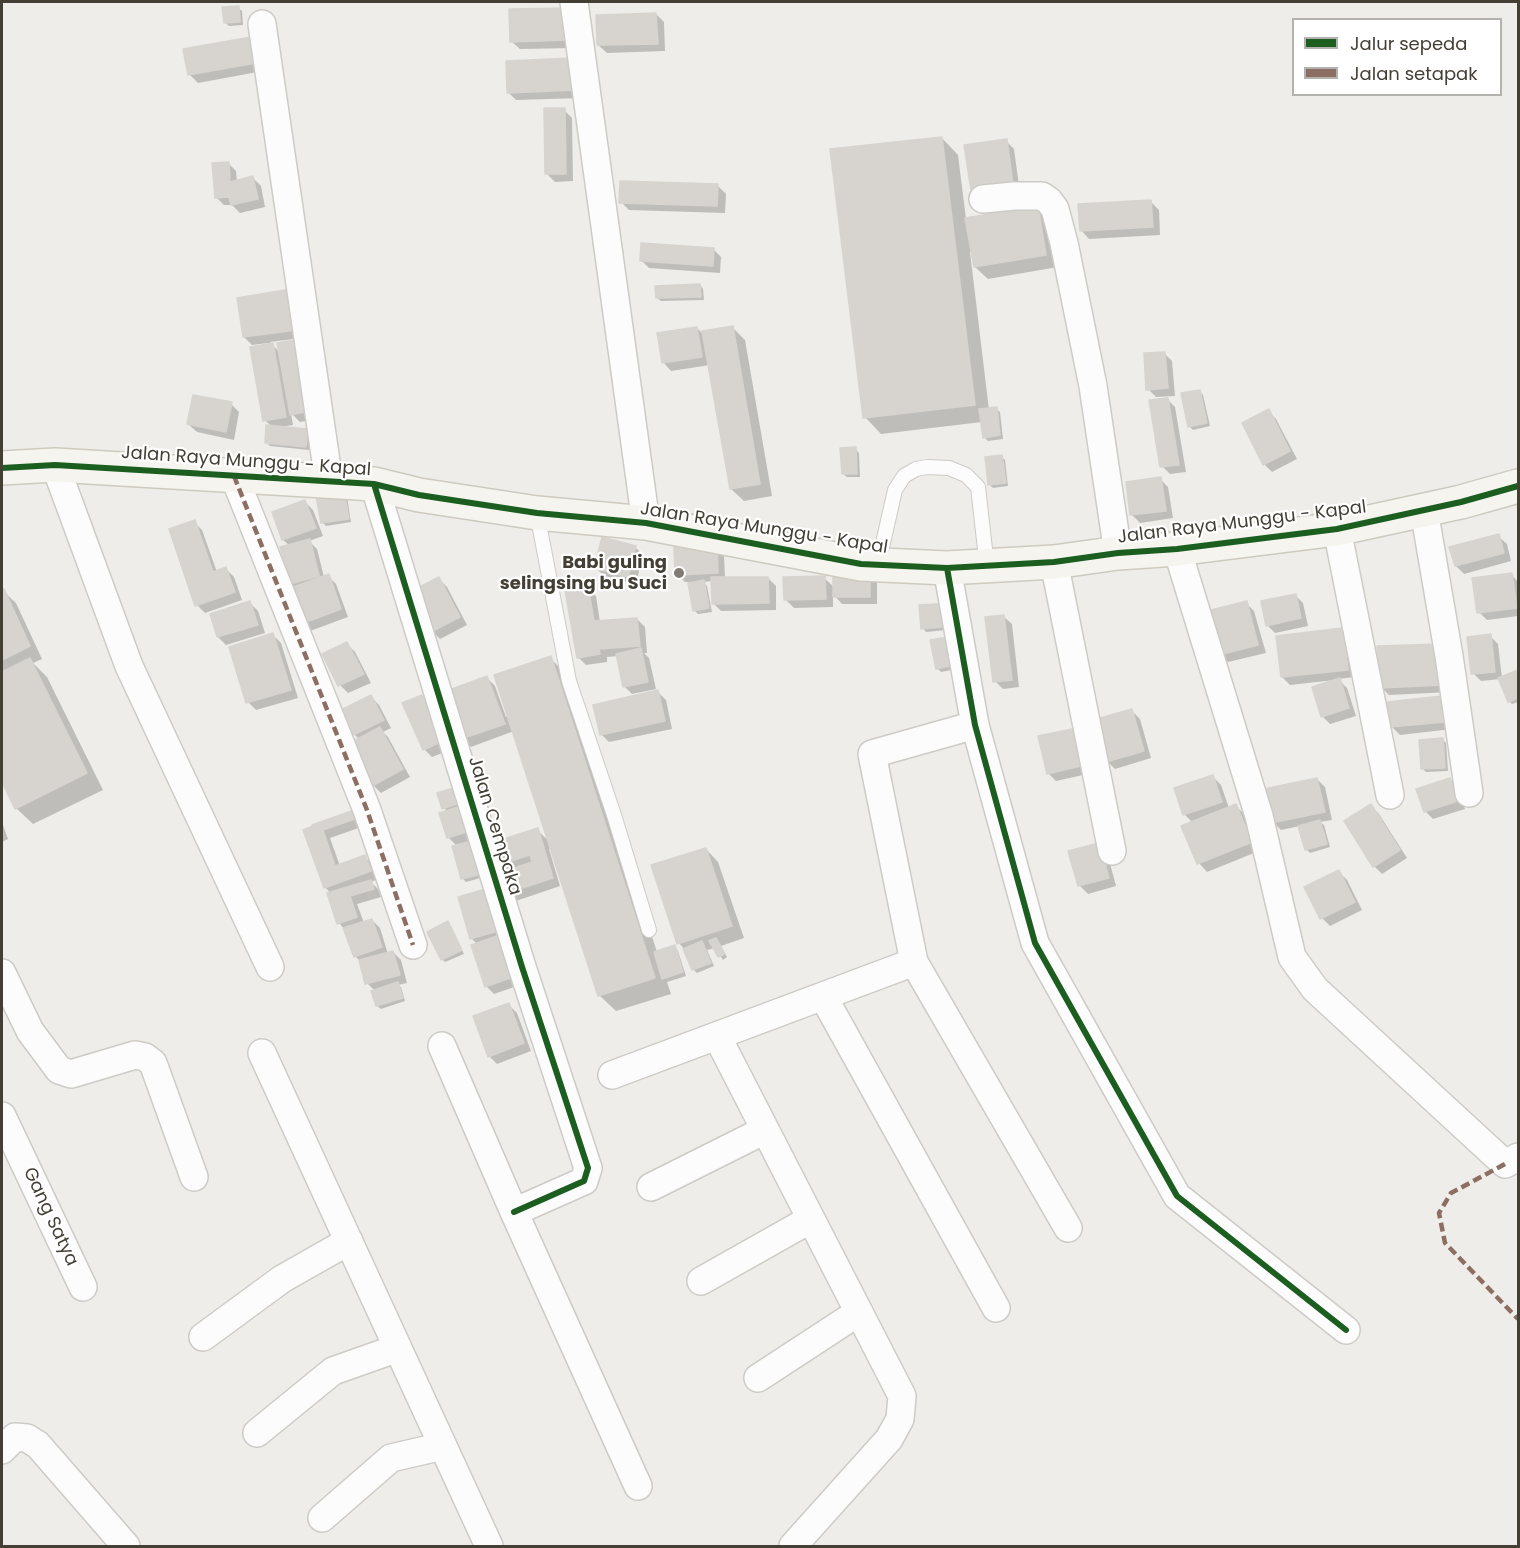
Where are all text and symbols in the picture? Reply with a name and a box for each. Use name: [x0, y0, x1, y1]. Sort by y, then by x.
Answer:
legend: [1292, 18, 1502, 96]
text: Jalur sepeda: [1350, 31, 1467, 56]
text: Jalan setapak: [1350, 61, 1478, 86]
street label: Jalan Raya Munggu - Kapal: [120, 442, 372, 482]
street label: Jalan Raya Munggu - Kapal: [1116, 497, 1368, 549]
street label: Jalan Raya Munggu - Kapal: [639, 499, 889, 559]
place label: Babi guling selingsing bu Suci: [500, 552, 667, 594]
marker: Babi guling selingsing bu Suci: [672, 566, 686, 580]
street label: Jalan Cempaka: [463, 754, 525, 898]
street label: Gang Satya: [18, 1164, 82, 1270]

